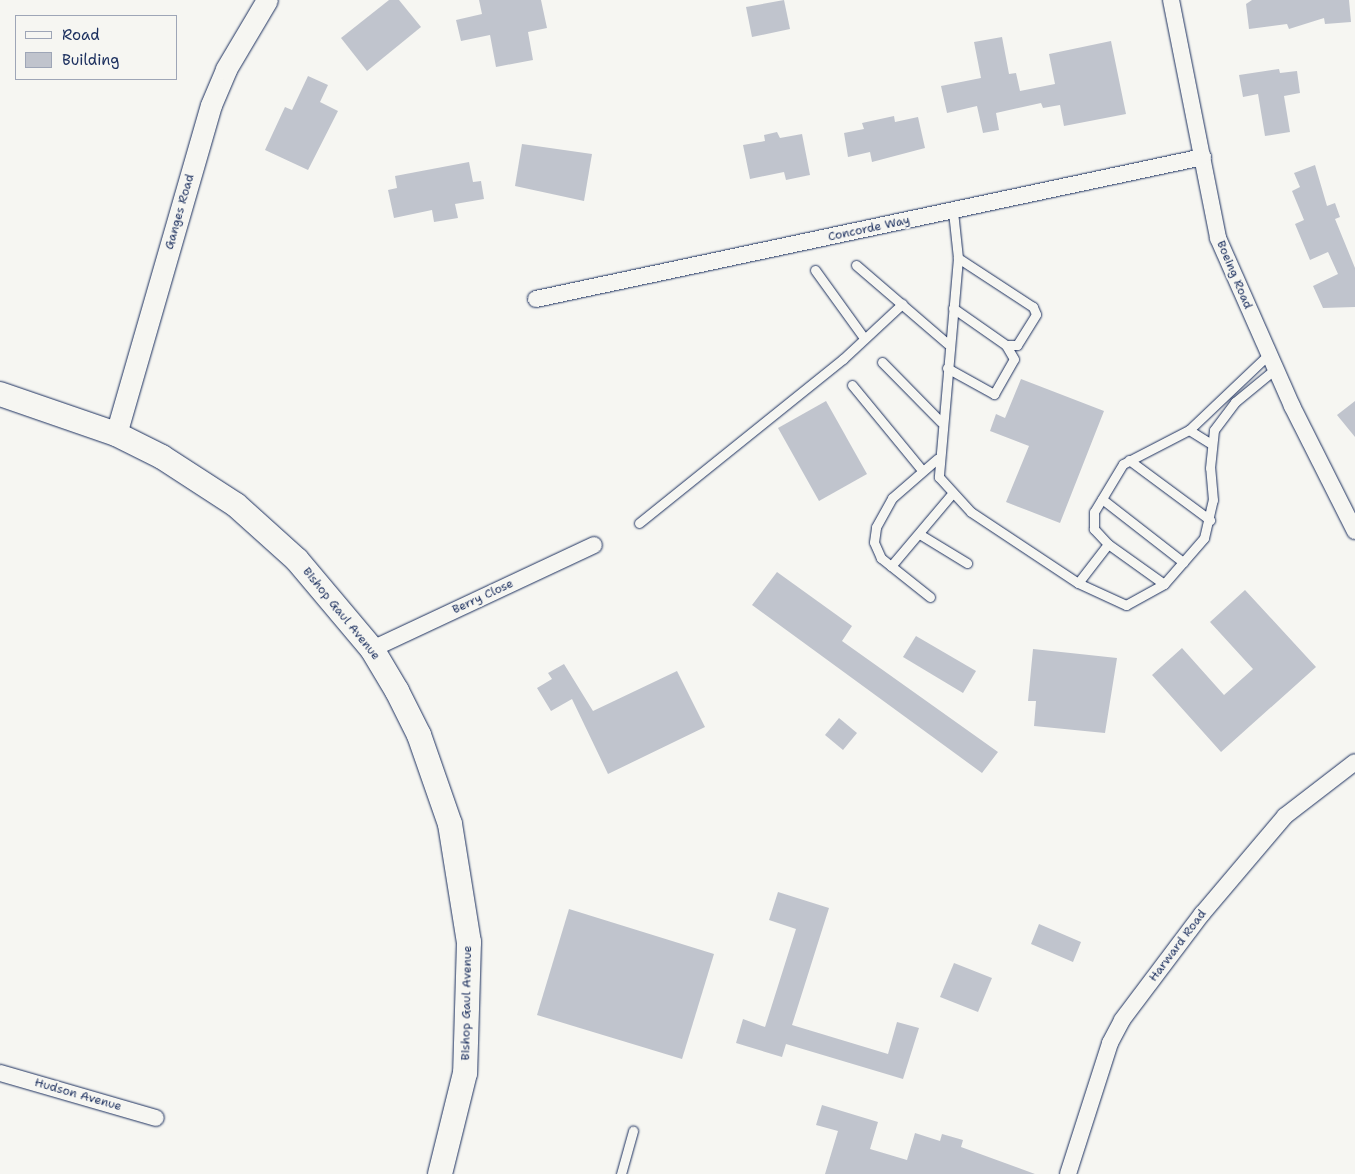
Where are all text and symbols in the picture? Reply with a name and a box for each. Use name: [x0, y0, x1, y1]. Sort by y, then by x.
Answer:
legend: [15, 15, 178, 80]
text: Road: [62, 25, 100, 45]
text: Building: [62, 50, 119, 70]
street label: Ganges Road: [162, 173, 198, 251]
street label: Concorde Way: [827, 213, 911, 245]
street label: Boeing Road: [1213, 239, 1255, 311]
street label: Bishop Gaul Avenue: [299, 565, 383, 663]
street label: Berry Close: [450, 577, 516, 617]
street label: Harward Road: [1146, 907, 1210, 985]
street label: Bishop Gaul Avenue: [459, 945, 475, 1061]
street label: Hudson Avenue: [33, 1076, 123, 1114]

